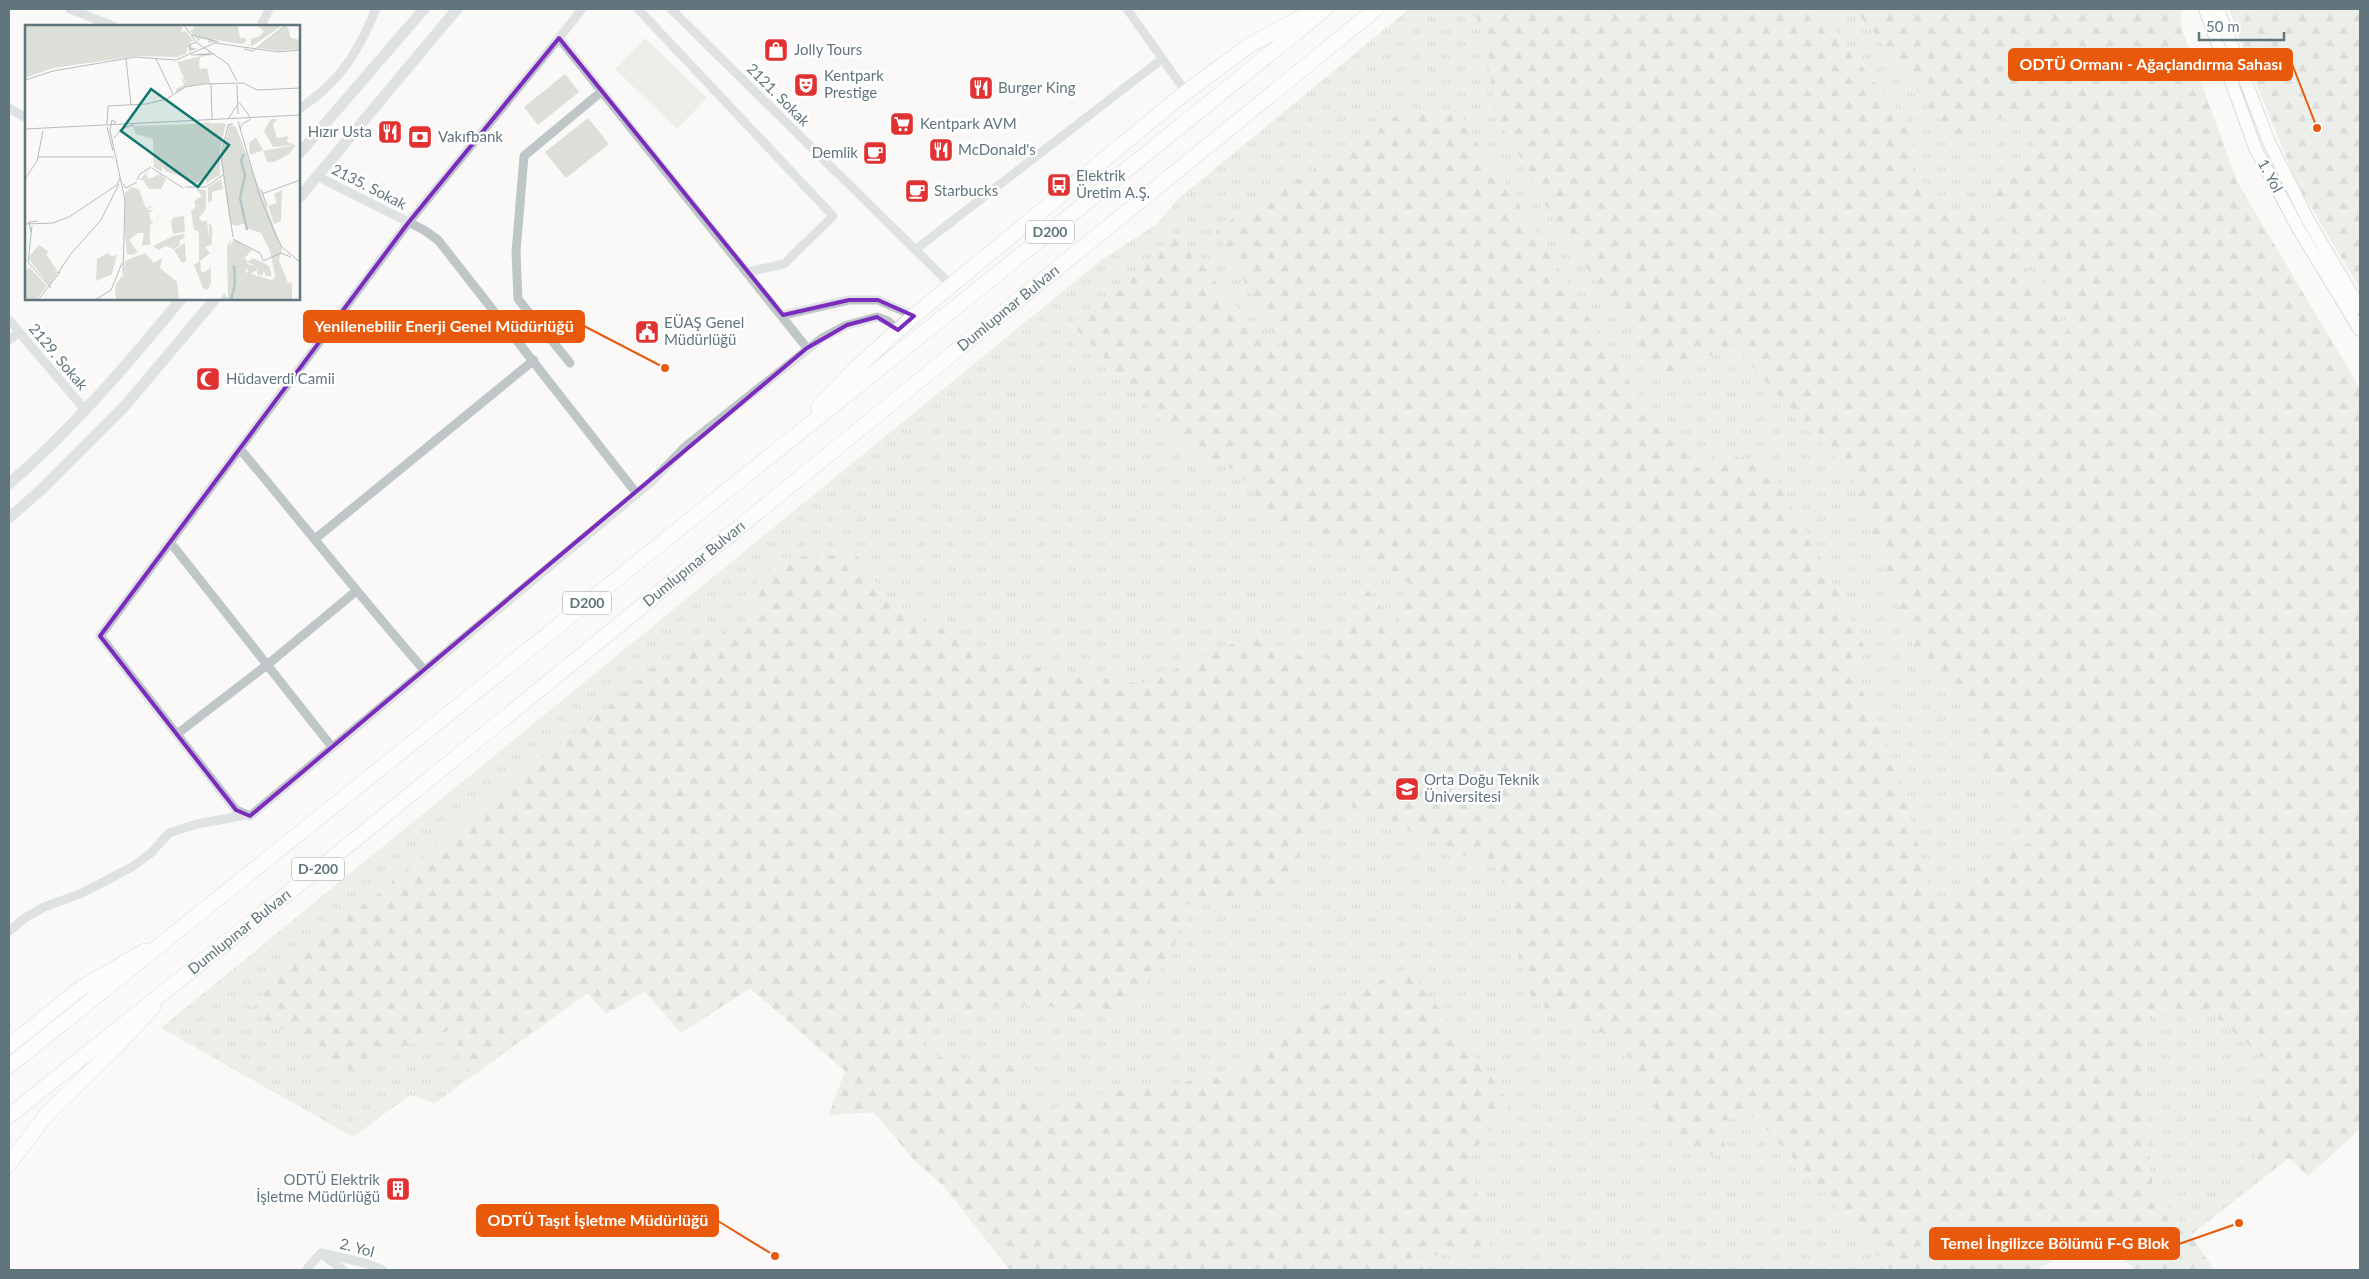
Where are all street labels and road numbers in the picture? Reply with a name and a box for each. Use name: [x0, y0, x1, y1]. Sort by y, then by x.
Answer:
street label: 2121. Sokak: [744, 59, 814, 130]
street label: 1. Yol: [2255, 156, 2287, 195]
street label: 2135. Sokak: [329, 160, 410, 213]
road number: D200: [1026, 220, 1074, 243]
street label: Dumlupınar Bulvarı: [953, 260, 1062, 354]
street label: 2129. Sokak: [26, 319, 92, 394]
street label: Dumlupınar Bulvarı: [639, 516, 748, 610]
road number: D200: [563, 592, 611, 614]
road number: D-200: [292, 858, 344, 881]
street label: Dumlupınar Bulvarı: [184, 885, 294, 978]
street label: 2. Yol: [338, 1234, 377, 1260]

